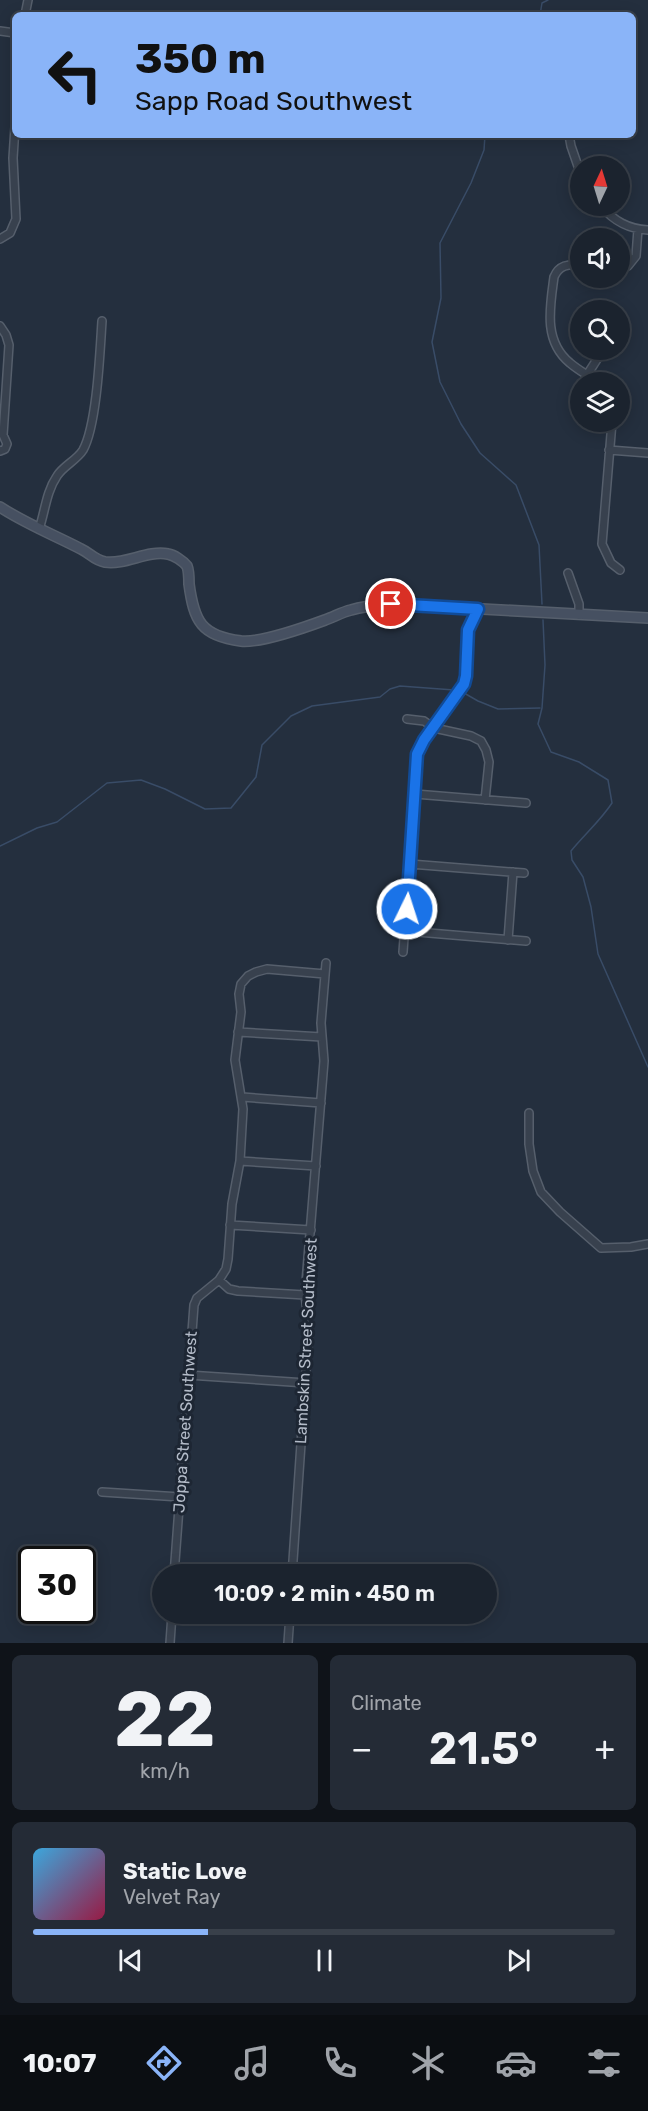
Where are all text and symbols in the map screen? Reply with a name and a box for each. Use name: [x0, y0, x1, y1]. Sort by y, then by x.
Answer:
text: 350 m: [135, 34, 266, 84]
icon: left: [36, 36, 114, 114]
text: Sapp Road Southwest: [135, 85, 412, 117]
north arrow: [570, 156, 630, 216]
map controls: [570, 156, 630, 432]
button: sound: [570, 228, 630, 288]
button: search: [570, 300, 630, 360]
button: layers: [570, 372, 630, 432]
pin: [365, 578, 416, 629]
icon: arrive: [374, 587, 407, 620]
position arrow: [375, 877, 439, 941]
street label: Lambskin Street Southwest: [291, 1237, 321, 1445]
street label: Joppa Street Southwest: [169, 1331, 201, 1513]
speed limit sign: 30: [18, 1546, 96, 1624]
text: 10:09 · 2 min · 450 m: [214, 1580, 435, 1607]
text: 22: [114, 1673, 216, 1766]
text: Climate: [351, 1691, 422, 1715]
text: 21.5°: [429, 1722, 538, 1775]
text: −: [351, 1729, 372, 1768]
text: +: [594, 1729, 615, 1768]
text: km/h: [140, 1759, 190, 1783]
text: Static Love: [123, 1858, 247, 1885]
text: Velvet Ray: [123, 1885, 221, 1909]
icon: previous: [114, 1944, 147, 1977]
icon: pause: [308, 1944, 341, 1977]
icon: next: [502, 1944, 535, 1977]
icon: directions: [143, 2042, 185, 2084]
icon: music: [231, 2042, 273, 2084]
icon: phone: [319, 2042, 361, 2084]
icon: climate: [407, 2042, 449, 2084]
icon: car: [495, 2042, 537, 2084]
icon: filters: [583, 2042, 625, 2084]
text: 10:07: [23, 2047, 97, 2079]

